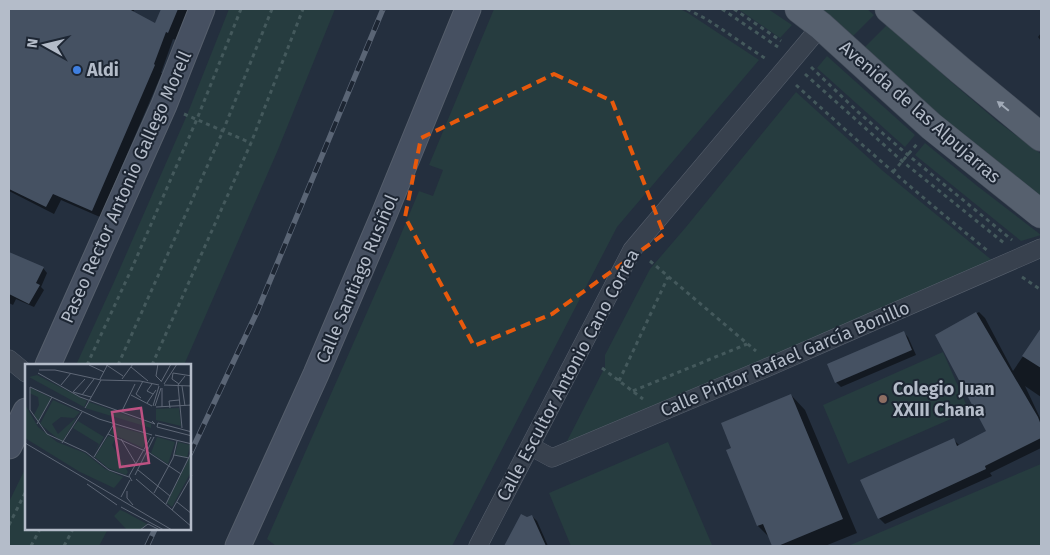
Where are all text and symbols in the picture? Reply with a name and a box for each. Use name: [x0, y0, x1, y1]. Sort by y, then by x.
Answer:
north arrow: [20, 20, 70, 70]
street label: Avenida de las Alpujarras: [835, 36, 1005, 188]
text: N: [24, 37, 42, 49]
street label: Paseo Rector Antonio Gallego Morell: [56, 48, 196, 326]
place label: Aldi: [86, 59, 119, 81]
marker: Aldi: [71, 64, 83, 76]
one-way arrow: [998, 100, 1010, 112]
street label: Calle Santiago Rusiñol: [311, 191, 403, 367]
street label: Calle Escultor Antonio Cano Correa: [492, 245, 644, 505]
street label: Calle Pintor Rafael García Bonillo: [657, 296, 913, 422]
inset map: [25, 364, 191, 530]
place label: Colegio Juan XXIII Chana: [892, 378, 995, 421]
marker: Colegio Juan XXIII Chana: [877, 393, 889, 405]

